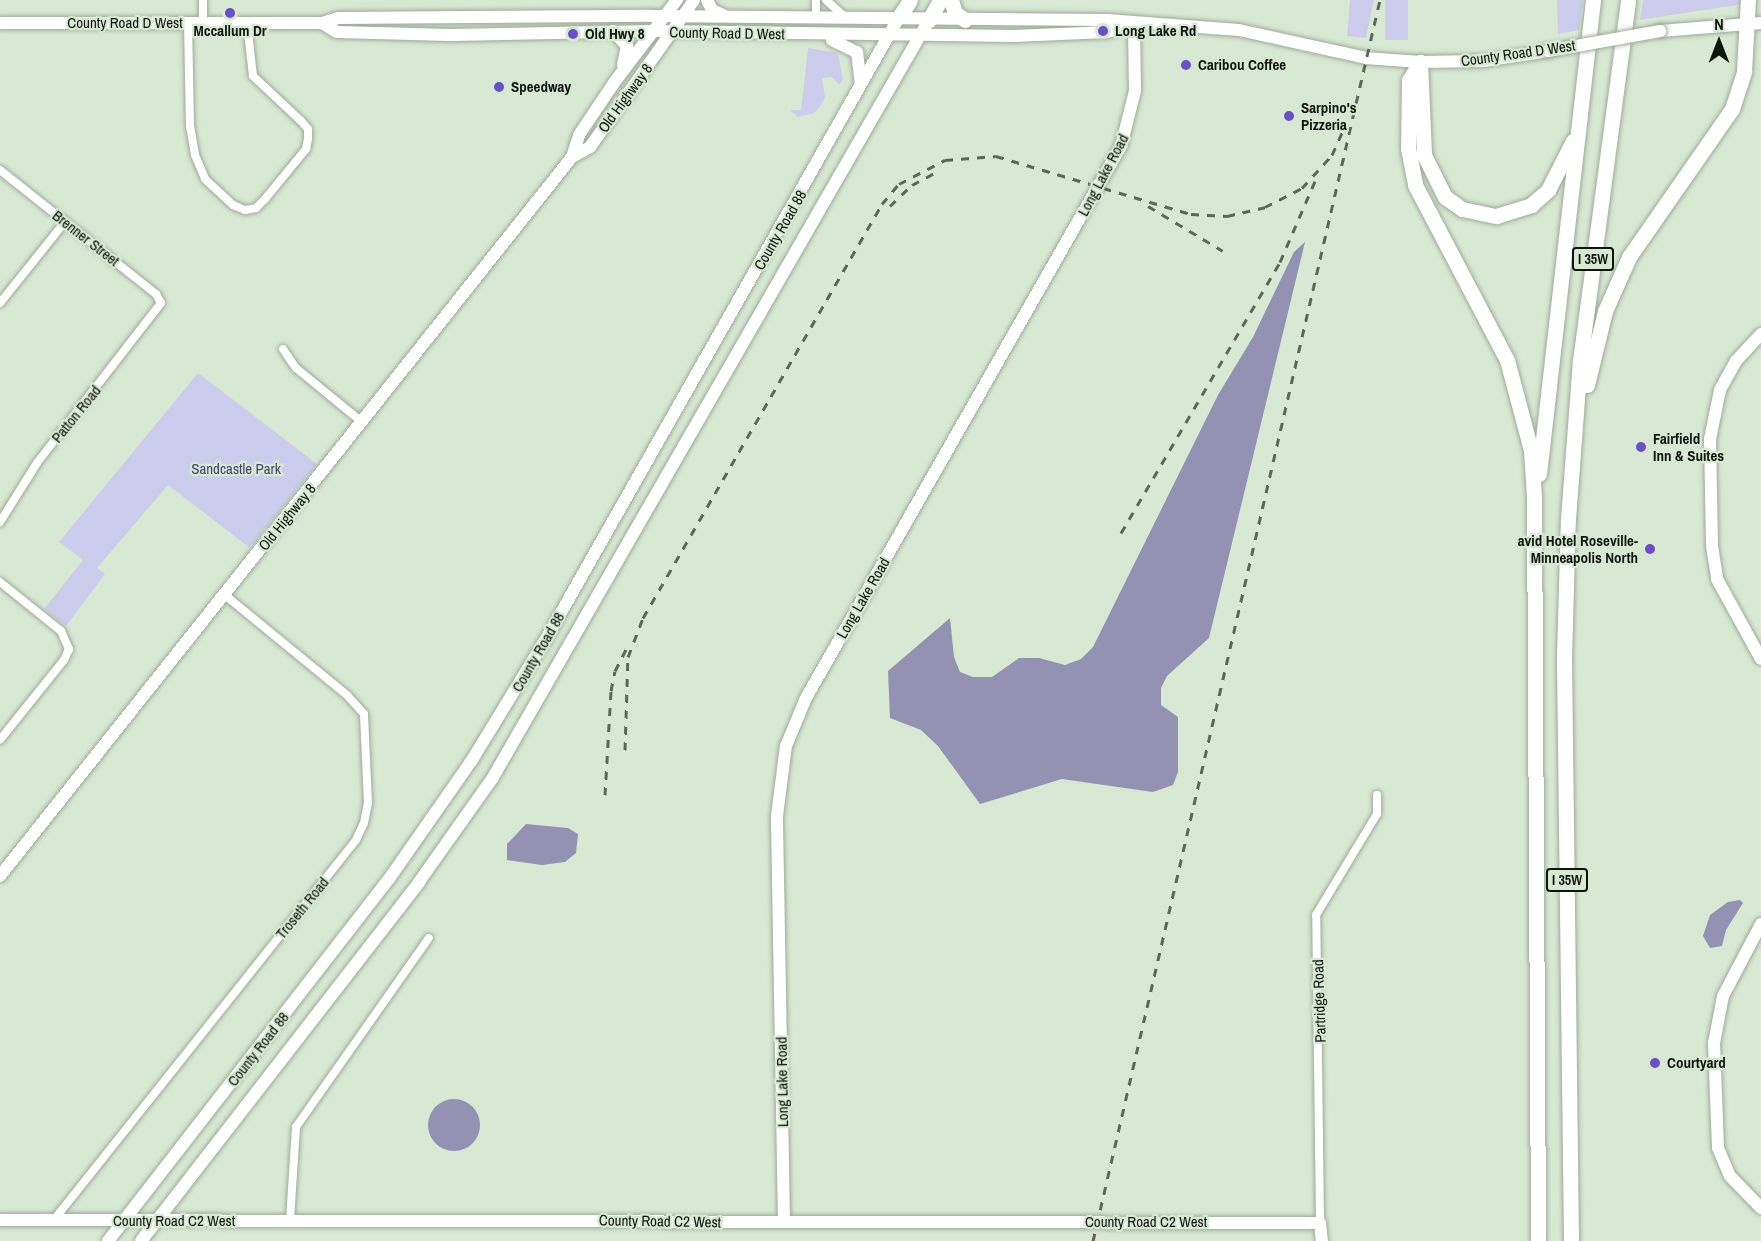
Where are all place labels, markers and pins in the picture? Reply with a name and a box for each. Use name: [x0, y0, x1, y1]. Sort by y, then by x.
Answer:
marker: Mccallum Dr: [223, 6, 237, 20]
place label: Mccallum Dr: [193, 22, 267, 40]
place label: Long Lake Rd: [1115, 22, 1196, 40]
marker: Long Lake Rd: [1096, 24, 1110, 38]
place label: Old Hwy 8: [585, 25, 644, 43]
marker: Old Hwy 8: [566, 27, 580, 41]
place label: Caribou Coffee: [1198, 56, 1286, 74]
marker: Caribou Coffee: [1179, 58, 1193, 72]
place label: Speedway: [511, 78, 571, 96]
marker: Speedway: [492, 80, 506, 94]
place label: Sarpino's Pizzeria: [1301, 98, 1357, 133]
marker: Sarpino's Pizzeria: [1282, 109, 1296, 123]
place label: Fairfield Inn & Suites: [1653, 429, 1724, 464]
marker: Fairfield Inn & Suites: [1634, 440, 1648, 454]
place label: avid Hotel Roseville- Minneapolis North: [1518, 531, 1638, 566]
marker: avid Hotel Roseville- Minneapolis North: [1643, 542, 1657, 556]
place label: Courtyard: [1667, 1054, 1726, 1072]
marker: Courtyard: [1648, 1056, 1662, 1070]

